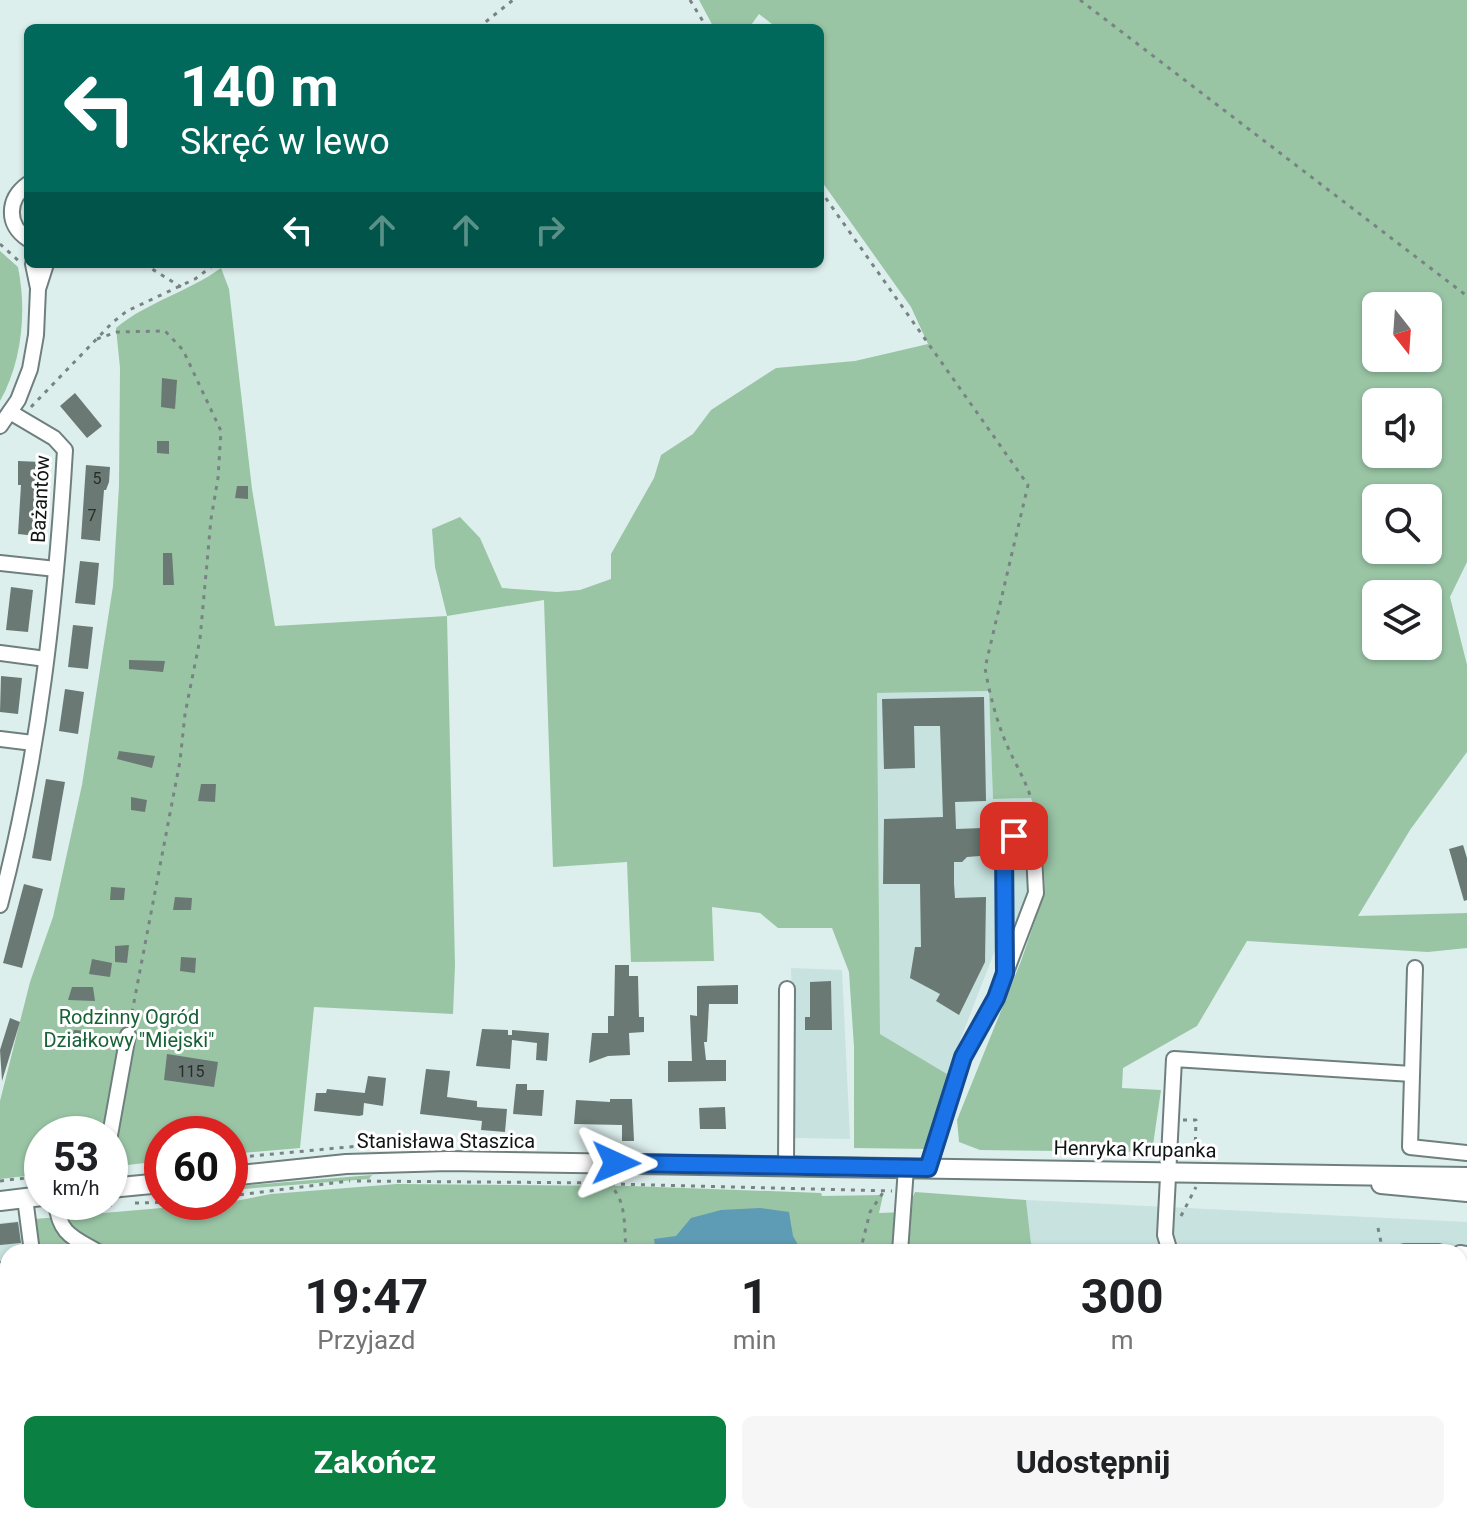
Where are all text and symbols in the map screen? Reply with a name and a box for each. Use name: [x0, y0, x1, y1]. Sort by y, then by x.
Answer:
text: 140 m: [180, 54, 339, 120]
icon: left: [48, 56, 152, 160]
text: Skręć w lewo: [180, 121, 390, 163]
icon: left: [276, 208, 320, 252]
icon: ahead: [360, 208, 404, 252]
icon: ahead: [444, 208, 488, 252]
icon: right: [528, 208, 572, 252]
north arrow: [1362, 292, 1442, 372]
map controls: [1362, 292, 1442, 660]
button: sound: [1362, 388, 1442, 468]
street label: Bażantów: [26, 454, 54, 544]
house number: 5: [93, 469, 102, 488]
button: search: [1362, 484, 1442, 564]
house number: 7: [88, 506, 97, 525]
button: layers: [1362, 580, 1442, 660]
pin: [980, 802, 1048, 870]
icon: arrive: [992, 814, 1036, 858]
park label: Rodzinny Ogród Działkowy "Miejski": [43, 1005, 215, 1052]
house number: 115: [178, 1062, 204, 1081]
speed limit sign: 60: [144, 1116, 248, 1220]
position arrow: [574, 1121, 658, 1205]
street label: Stanisława Staszica: [357, 1129, 535, 1153]
text: 53: [53, 1134, 99, 1181]
street label: Henryka Krupanka: [1053, 1136, 1217, 1162]
text: km/h: [53, 1176, 99, 1200]
text: 19:47: [305, 1268, 428, 1325]
text: 1: [741, 1268, 768, 1325]
text: 300: [1081, 1268, 1163, 1325]
text: Przyjazd: [317, 1325, 415, 1355]
text: min: [733, 1325, 776, 1355]
text: m: [1111, 1325, 1134, 1355]
button: Zakończ: [24, 1416, 726, 1508]
button: Udostępnij: [742, 1416, 1444, 1508]

